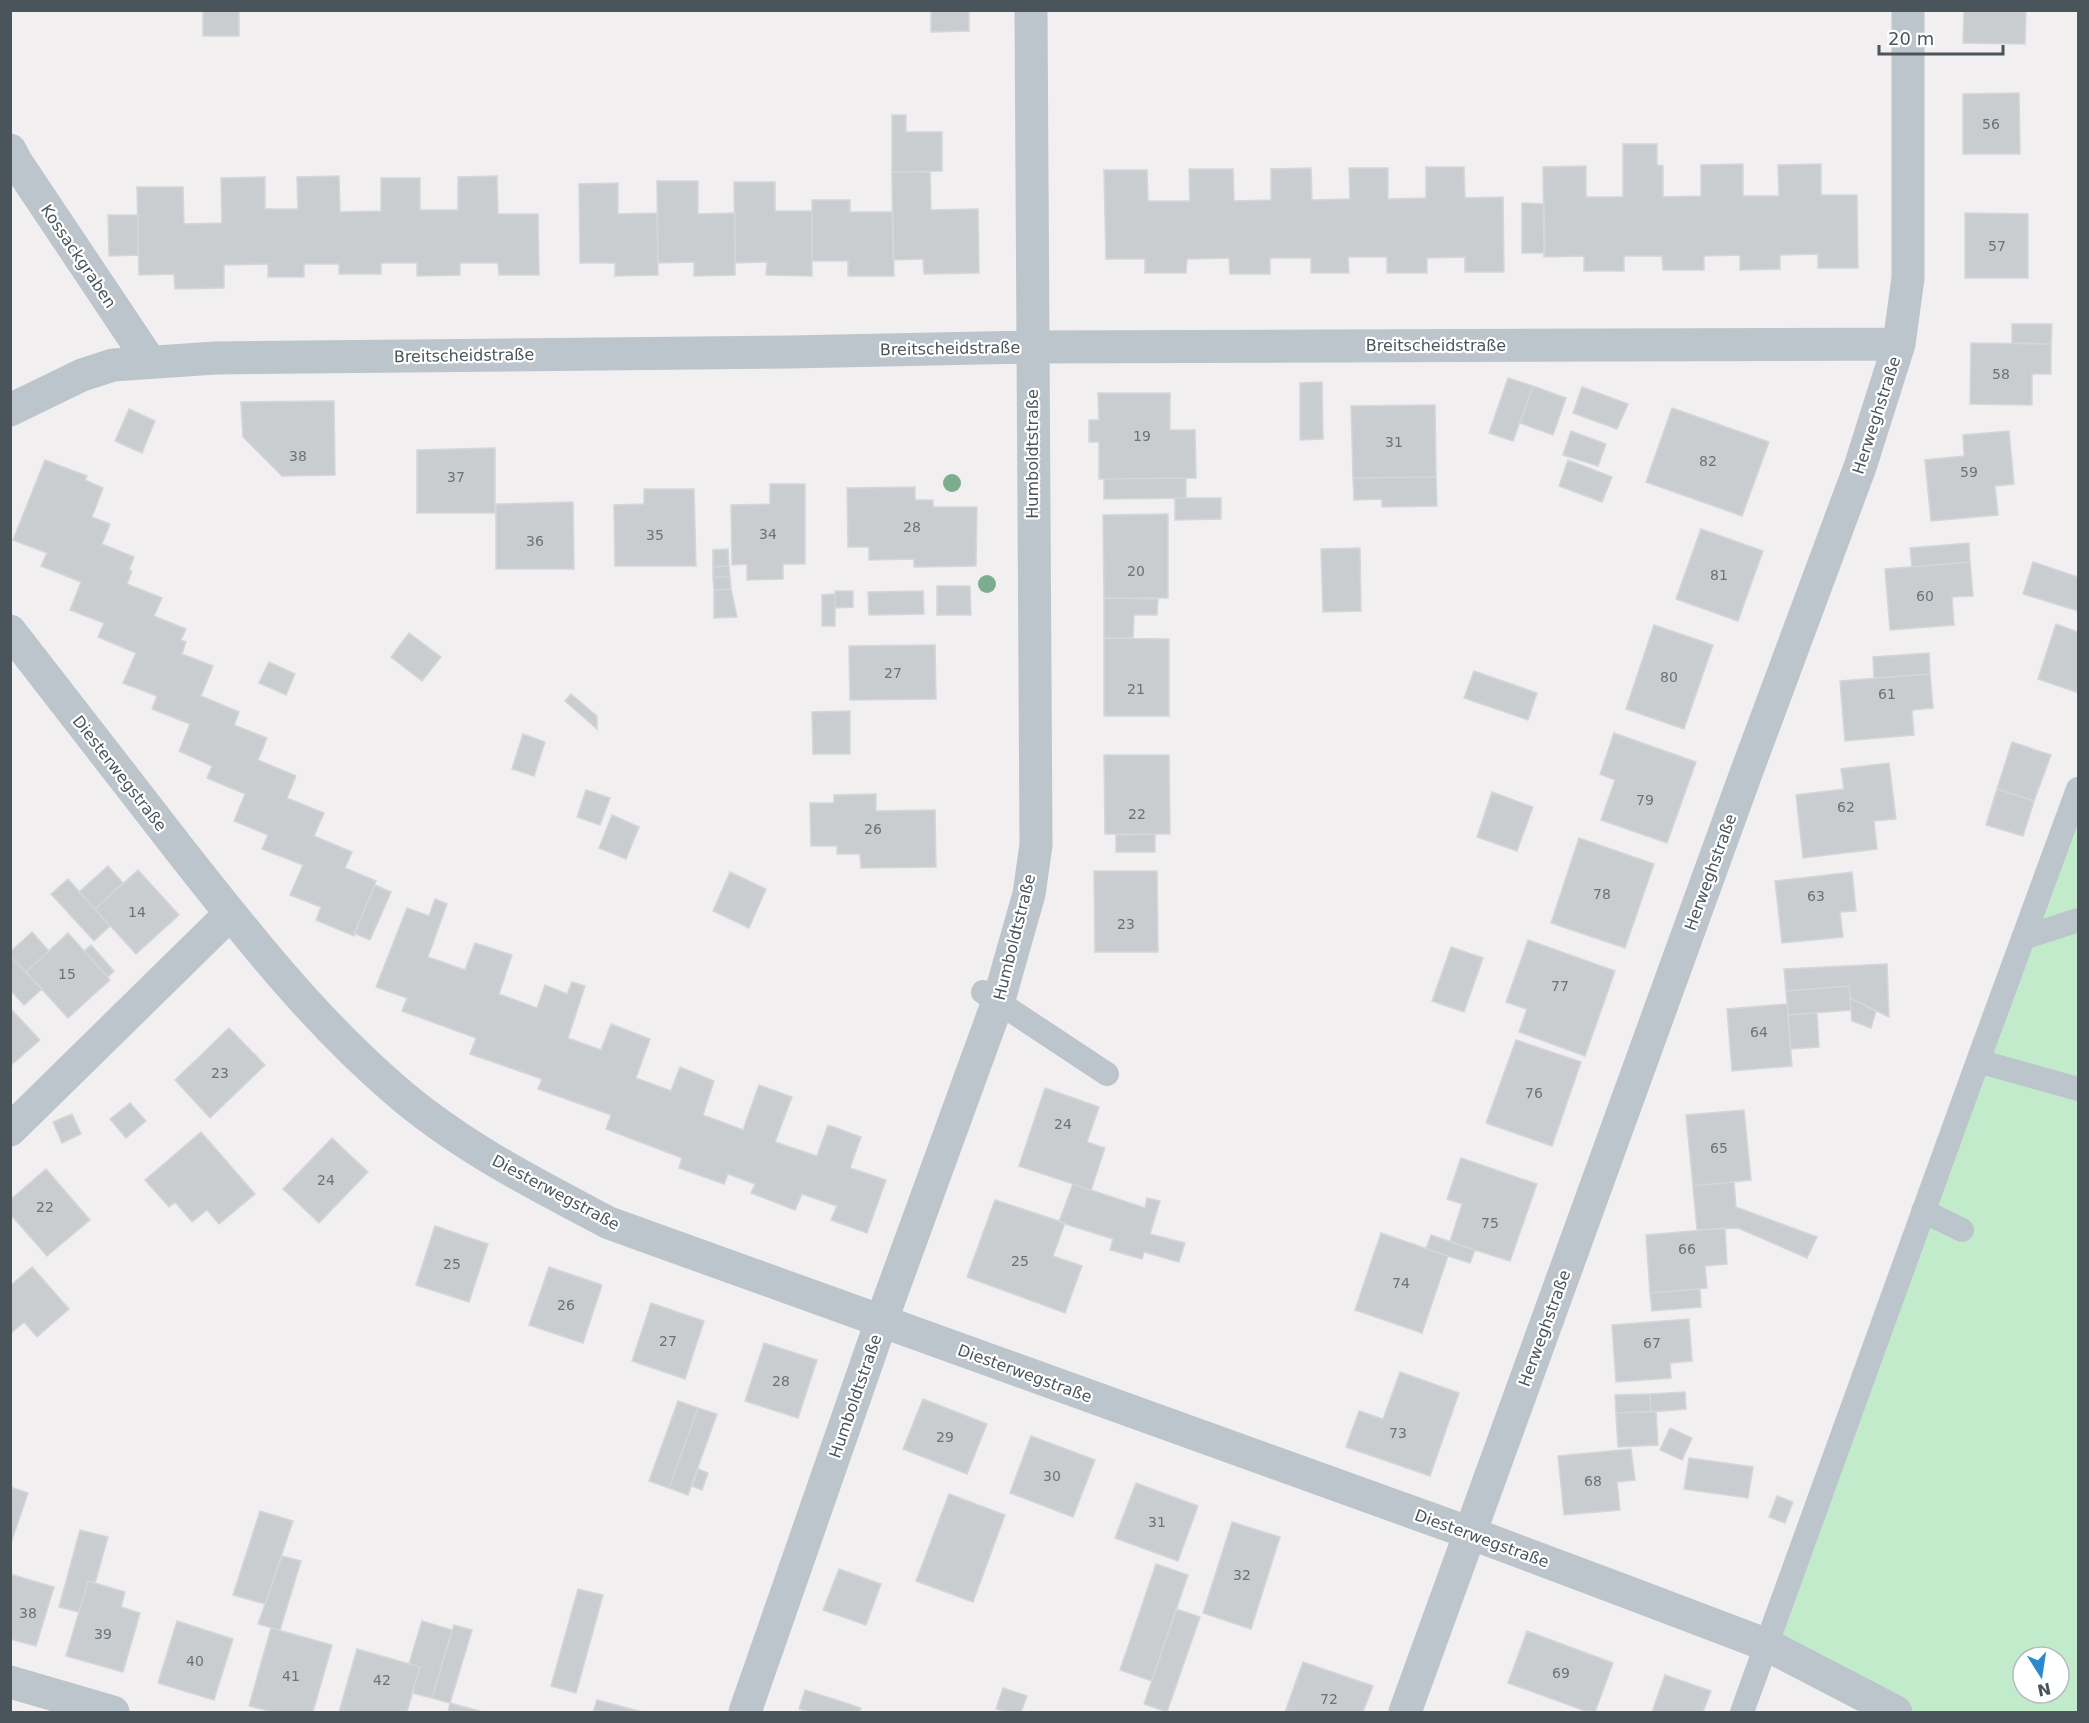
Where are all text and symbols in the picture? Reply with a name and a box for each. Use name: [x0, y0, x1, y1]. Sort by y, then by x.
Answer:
scale bar: [1879, 18, 2004, 56]
text: 20 m: [1888, 28, 1934, 49]
house number: 56: [1982, 116, 2000, 132]
street label: Kossackgraben: [37, 201, 120, 312]
house number: 57: [1988, 238, 2006, 254]
street label: Breitscheidstraße: [1366, 336, 1506, 355]
street label: Breitscheidstraße: [880, 338, 1020, 359]
street label: Breitscheidstraße: [394, 345, 534, 366]
street label: Herweghstraße: [1848, 354, 1904, 476]
house number: 58: [1992, 366, 2010, 382]
street label: Humboldtstraße: [1023, 389, 1042, 519]
house number: 19: [1133, 428, 1151, 444]
house number: 31: [1385, 434, 1403, 450]
house number: 38: [289, 448, 307, 464]
house number: 82: [1699, 453, 1717, 469]
house number: 59: [1960, 464, 1978, 480]
house number: 37: [447, 469, 465, 485]
house number: 28: [903, 519, 921, 535]
house number: 34: [759, 526, 777, 542]
house number: 35: [646, 527, 664, 543]
house number: 36: [526, 533, 544, 549]
house number: 20: [1127, 563, 1145, 579]
house number: 81: [1710, 567, 1728, 583]
house number: 60: [1916, 588, 1934, 604]
house number: 27: [884, 665, 902, 681]
house number: 80: [1660, 669, 1678, 685]
house number: 21: [1127, 681, 1145, 697]
house number: 61: [1878, 686, 1896, 702]
street label: Diesterwegstraße: [69, 712, 171, 835]
house number: 79: [1636, 792, 1654, 808]
house number: 62: [1837, 799, 1855, 815]
house number: 22: [1128, 806, 1146, 822]
street label: Herweghstraße: [1681, 811, 1740, 933]
house number: 26: [864, 821, 882, 837]
street label: Humboldtstraße: [990, 872, 1039, 1002]
house number: 78: [1593, 886, 1611, 902]
house number: 63: [1807, 888, 1825, 904]
house number: 14: [128, 904, 146, 920]
house number: 23: [1117, 916, 1135, 932]
house number: 15: [58, 966, 76, 982]
house number: 77: [1551, 978, 1569, 994]
house number: 64: [1750, 1024, 1768, 1040]
house number: 23: [211, 1065, 229, 1081]
house number: 76: [1525, 1085, 1543, 1101]
house number: 24: [1054, 1116, 1072, 1132]
house number: 65: [1710, 1140, 1728, 1156]
street label: Diesterwegstraße: [489, 1151, 623, 1234]
house number: 24: [317, 1172, 335, 1188]
house number: 22: [36, 1199, 54, 1215]
house number: 75: [1481, 1215, 1499, 1231]
house number: 66: [1678, 1241, 1696, 1257]
house number: 25: [1011, 1253, 1029, 1269]
house number: 25: [443, 1256, 461, 1272]
street label: Herweghstraße: [1515, 1267, 1574, 1389]
house number: 74: [1392, 1275, 1410, 1291]
house number: 26: [557, 1297, 575, 1313]
street label: Humboldtstraße: [825, 1332, 886, 1460]
house number: 27: [659, 1333, 677, 1349]
house number: 67: [1643, 1335, 1661, 1351]
street label: Diesterwegstraße: [955, 1340, 1095, 1407]
house number: 28: [772, 1373, 790, 1389]
house number: 73: [1389, 1425, 1407, 1441]
house number: 29: [936, 1429, 954, 1445]
house number: 30: [1043, 1468, 1061, 1484]
house number: 68: [1584, 1473, 1602, 1489]
street label: Diesterwegstraße: [1412, 1505, 1552, 1572]
house number: 31: [1148, 1514, 1166, 1530]
house number: 32: [1233, 1567, 1251, 1583]
house number: 38: [19, 1605, 37, 1621]
house number: 39: [94, 1626, 112, 1642]
north arrow: [2011, 1645, 2071, 1705]
house number: 40: [186, 1653, 204, 1669]
house number: 69: [1552, 1665, 1570, 1681]
house number: 41: [282, 1668, 300, 1684]
house number: 42: [373, 1672, 391, 1688]
text: N: [2035, 1678, 2053, 1700]
house number: 72: [1320, 1691, 1338, 1707]

